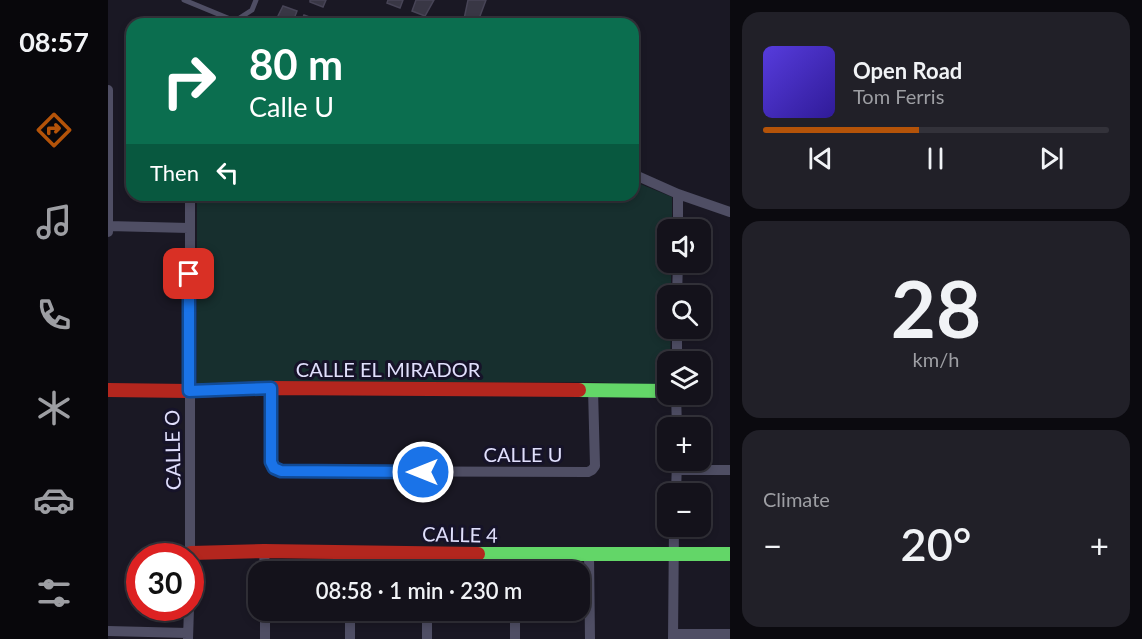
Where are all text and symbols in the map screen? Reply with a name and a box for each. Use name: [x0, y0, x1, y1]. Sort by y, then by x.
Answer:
text: 08:57: [19, 25, 89, 58]
text: 80 m: [249, 39, 343, 89]
icon: right: [150, 42, 228, 120]
text: Open Road: [853, 57, 962, 84]
text: Tom Ferris: [853, 84, 944, 108]
text: Calle U: [249, 90, 334, 123]
icon: directions: [33, 109, 75, 151]
icon: previous: [804, 142, 837, 175]
icon: pause: [919, 142, 952, 175]
icon: next: [1035, 142, 1068, 175]
icon: left: [211, 156, 244, 189]
text: Then: [150, 159, 199, 186]
icon: music: [33, 201, 75, 243]
map controls: [657, 219, 711, 537]
button: sound: [657, 219, 711, 273]
pin: [163, 248, 214, 299]
icon: arrive: [172, 257, 205, 290]
text: 28: [891, 261, 981, 355]
button: search: [657, 285, 711, 339]
icon: phone: [33, 294, 75, 336]
text: km/h: [913, 347, 959, 371]
button: layers: [657, 351, 711, 405]
street label: CALLE EL MIRADOR: [296, 357, 481, 381]
icon: climate: [33, 387, 75, 429]
street label: CALLE O: [159, 410, 185, 490]
button: +: [657, 417, 711, 471]
position arrow: [391, 440, 455, 504]
street label: CALLE U: [484, 442, 562, 466]
icon: car: [33, 479, 75, 521]
button: −: [657, 483, 711, 537]
text: Climate: [763, 487, 830, 511]
text: 20°: [901, 517, 971, 571]
street label: CALLE 4: [422, 521, 498, 547]
text: −: [763, 525, 782, 565]
text: +: [1090, 525, 1109, 565]
speed limit sign: 30: [126, 543, 204, 621]
icon: filters: [33, 572, 75, 614]
text: 08:58 · 1 min · 230 m: [316, 577, 522, 604]

